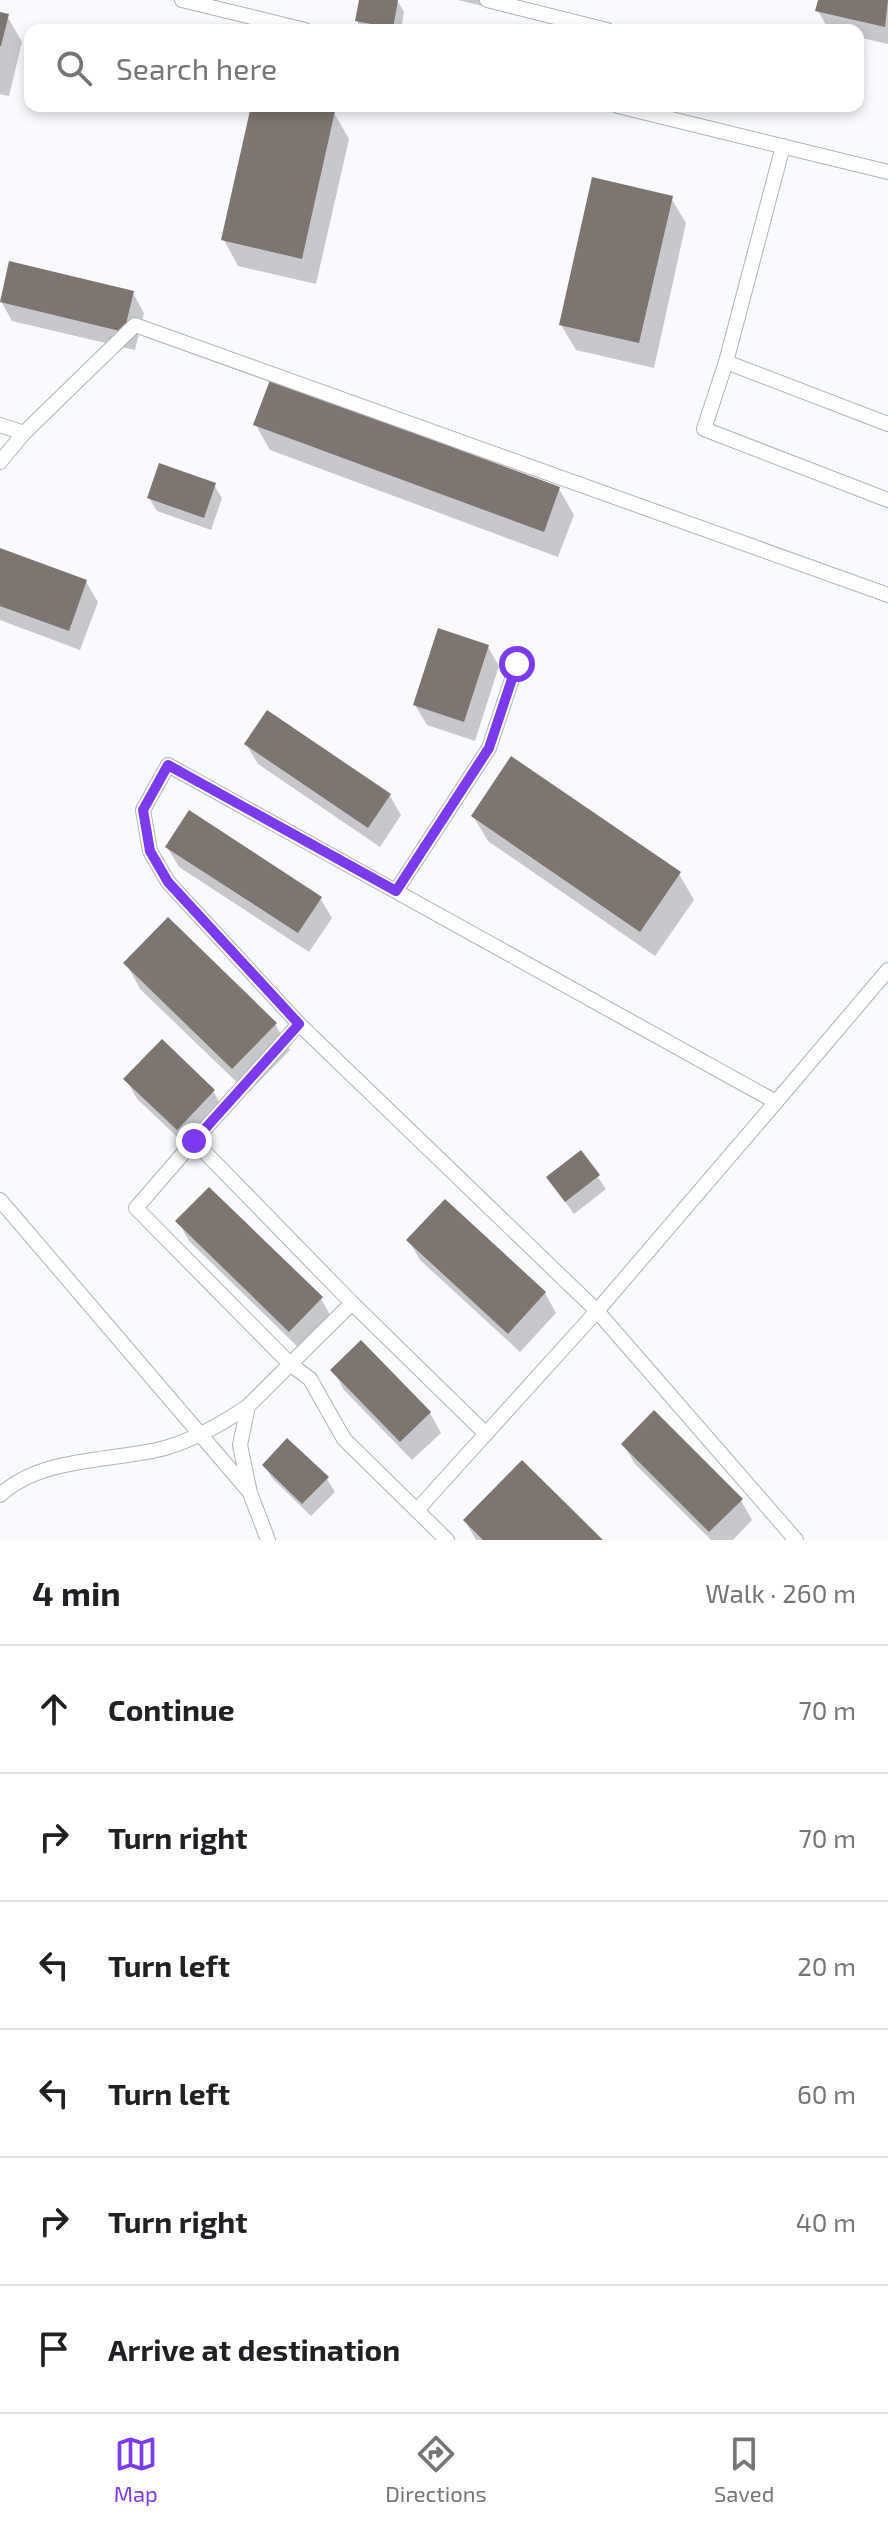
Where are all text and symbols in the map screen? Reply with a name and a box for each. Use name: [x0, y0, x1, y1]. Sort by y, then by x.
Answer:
search box: [24, 24, 864, 112]
icon: search: [52, 46, 96, 90]
text: Search here: [116, 50, 277, 86]
route start: [499, 646, 535, 682]
route end: [176, 1123, 212, 1159]
text: 4 min: [32, 1572, 121, 1613]
text: Walk · 260 m: [705, 1577, 856, 1608]
icon: ahead: [32, 1687, 76, 1731]
text: Continue: [108, 1691, 235, 1727]
text: 70 m: [798, 1694, 856, 1725]
icon: right: [32, 1815, 76, 1859]
text: Turn right: [108, 1819, 248, 1855]
text: 70 m: [798, 1822, 856, 1853]
icon: left: [32, 1943, 76, 1987]
text: Turn left: [108, 1947, 230, 1983]
text: 20 m: [797, 1950, 856, 1981]
icon: left: [32, 2071, 76, 2115]
text: Turn left: [108, 2075, 230, 2111]
text: 60 m: [797, 2078, 856, 2109]
icon: right: [32, 2199, 76, 2243]
text: Turn right: [108, 2203, 248, 2239]
text: 40 m: [796, 2206, 856, 2237]
icon: arrive: [32, 2327, 76, 2371]
text: Arrive at destination: [108, 2331, 400, 2367]
tab: Map: [114, 2432, 158, 2506]
tab: Directions: [385, 2432, 487, 2506]
tab: Saved: [714, 2432, 774, 2506]

